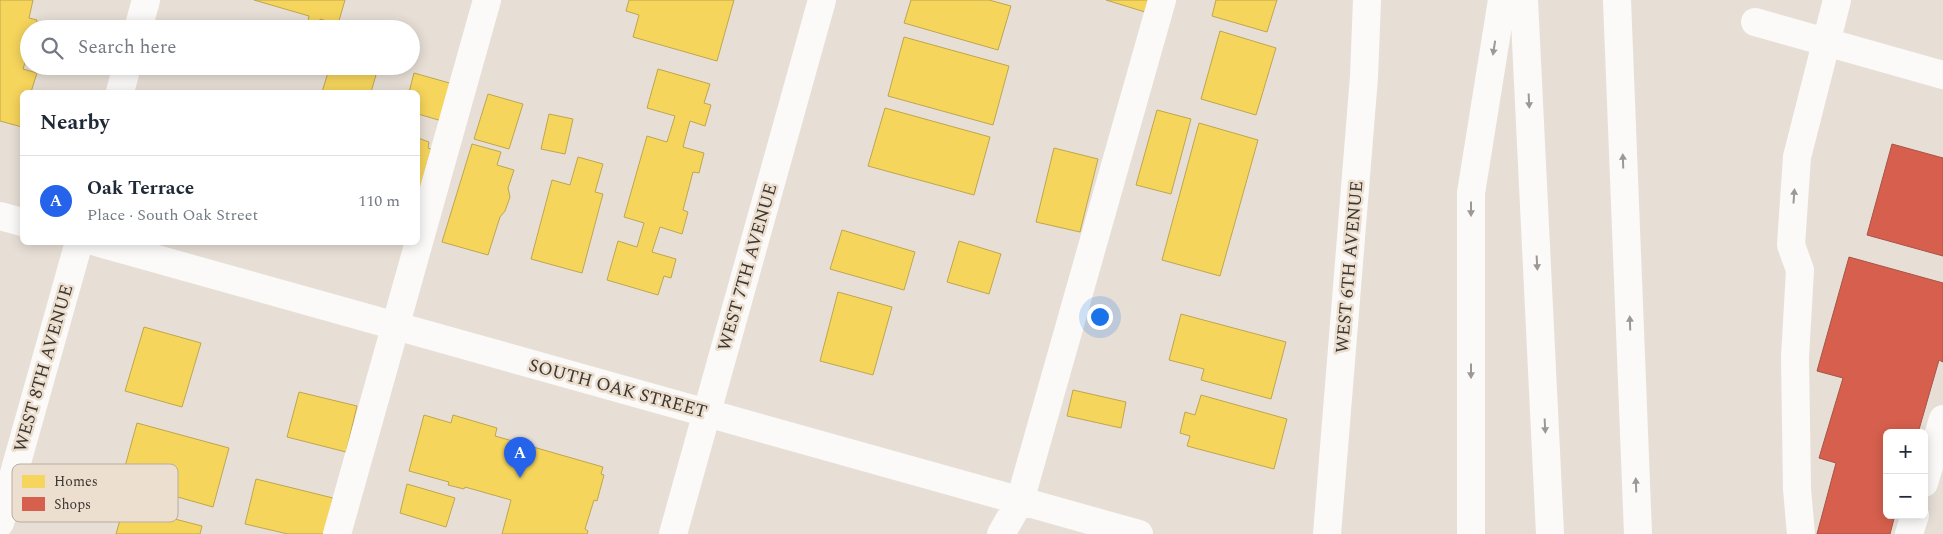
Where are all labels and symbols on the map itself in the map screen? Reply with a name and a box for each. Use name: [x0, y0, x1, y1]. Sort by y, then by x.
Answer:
one-way arrow: [1490, 40, 1498, 56]
one-way arrow: [1525, 93, 1533, 109]
one-way arrow: [1619, 152, 1627, 168]
street label: WEST 7TH AVENUE: [711, 180, 784, 354]
street label: WEST 6TH AVENUE: [1329, 180, 1370, 355]
one-way arrow: [1791, 188, 1799, 204]
one-way arrow: [1467, 201, 1475, 217]
one-way arrow: [1533, 256, 1541, 272]
street label: WEST 8TH AVENUE: [7, 281, 80, 455]
your location: [1087, 304, 1113, 330]
one-way arrow: [1625, 315, 1633, 331]
street label: SOUTH OAK STREET: [526, 352, 710, 425]
one-way arrow: [1467, 363, 1475, 379]
one-way arrow: [1541, 418, 1549, 434]
pin: A: [504, 437, 536, 478]
legend: [12, 464, 178, 522]
text: Homes: [54, 471, 98, 492]
one-way arrow: [1632, 477, 1640, 493]
text: Shops: [54, 494, 91, 515]

